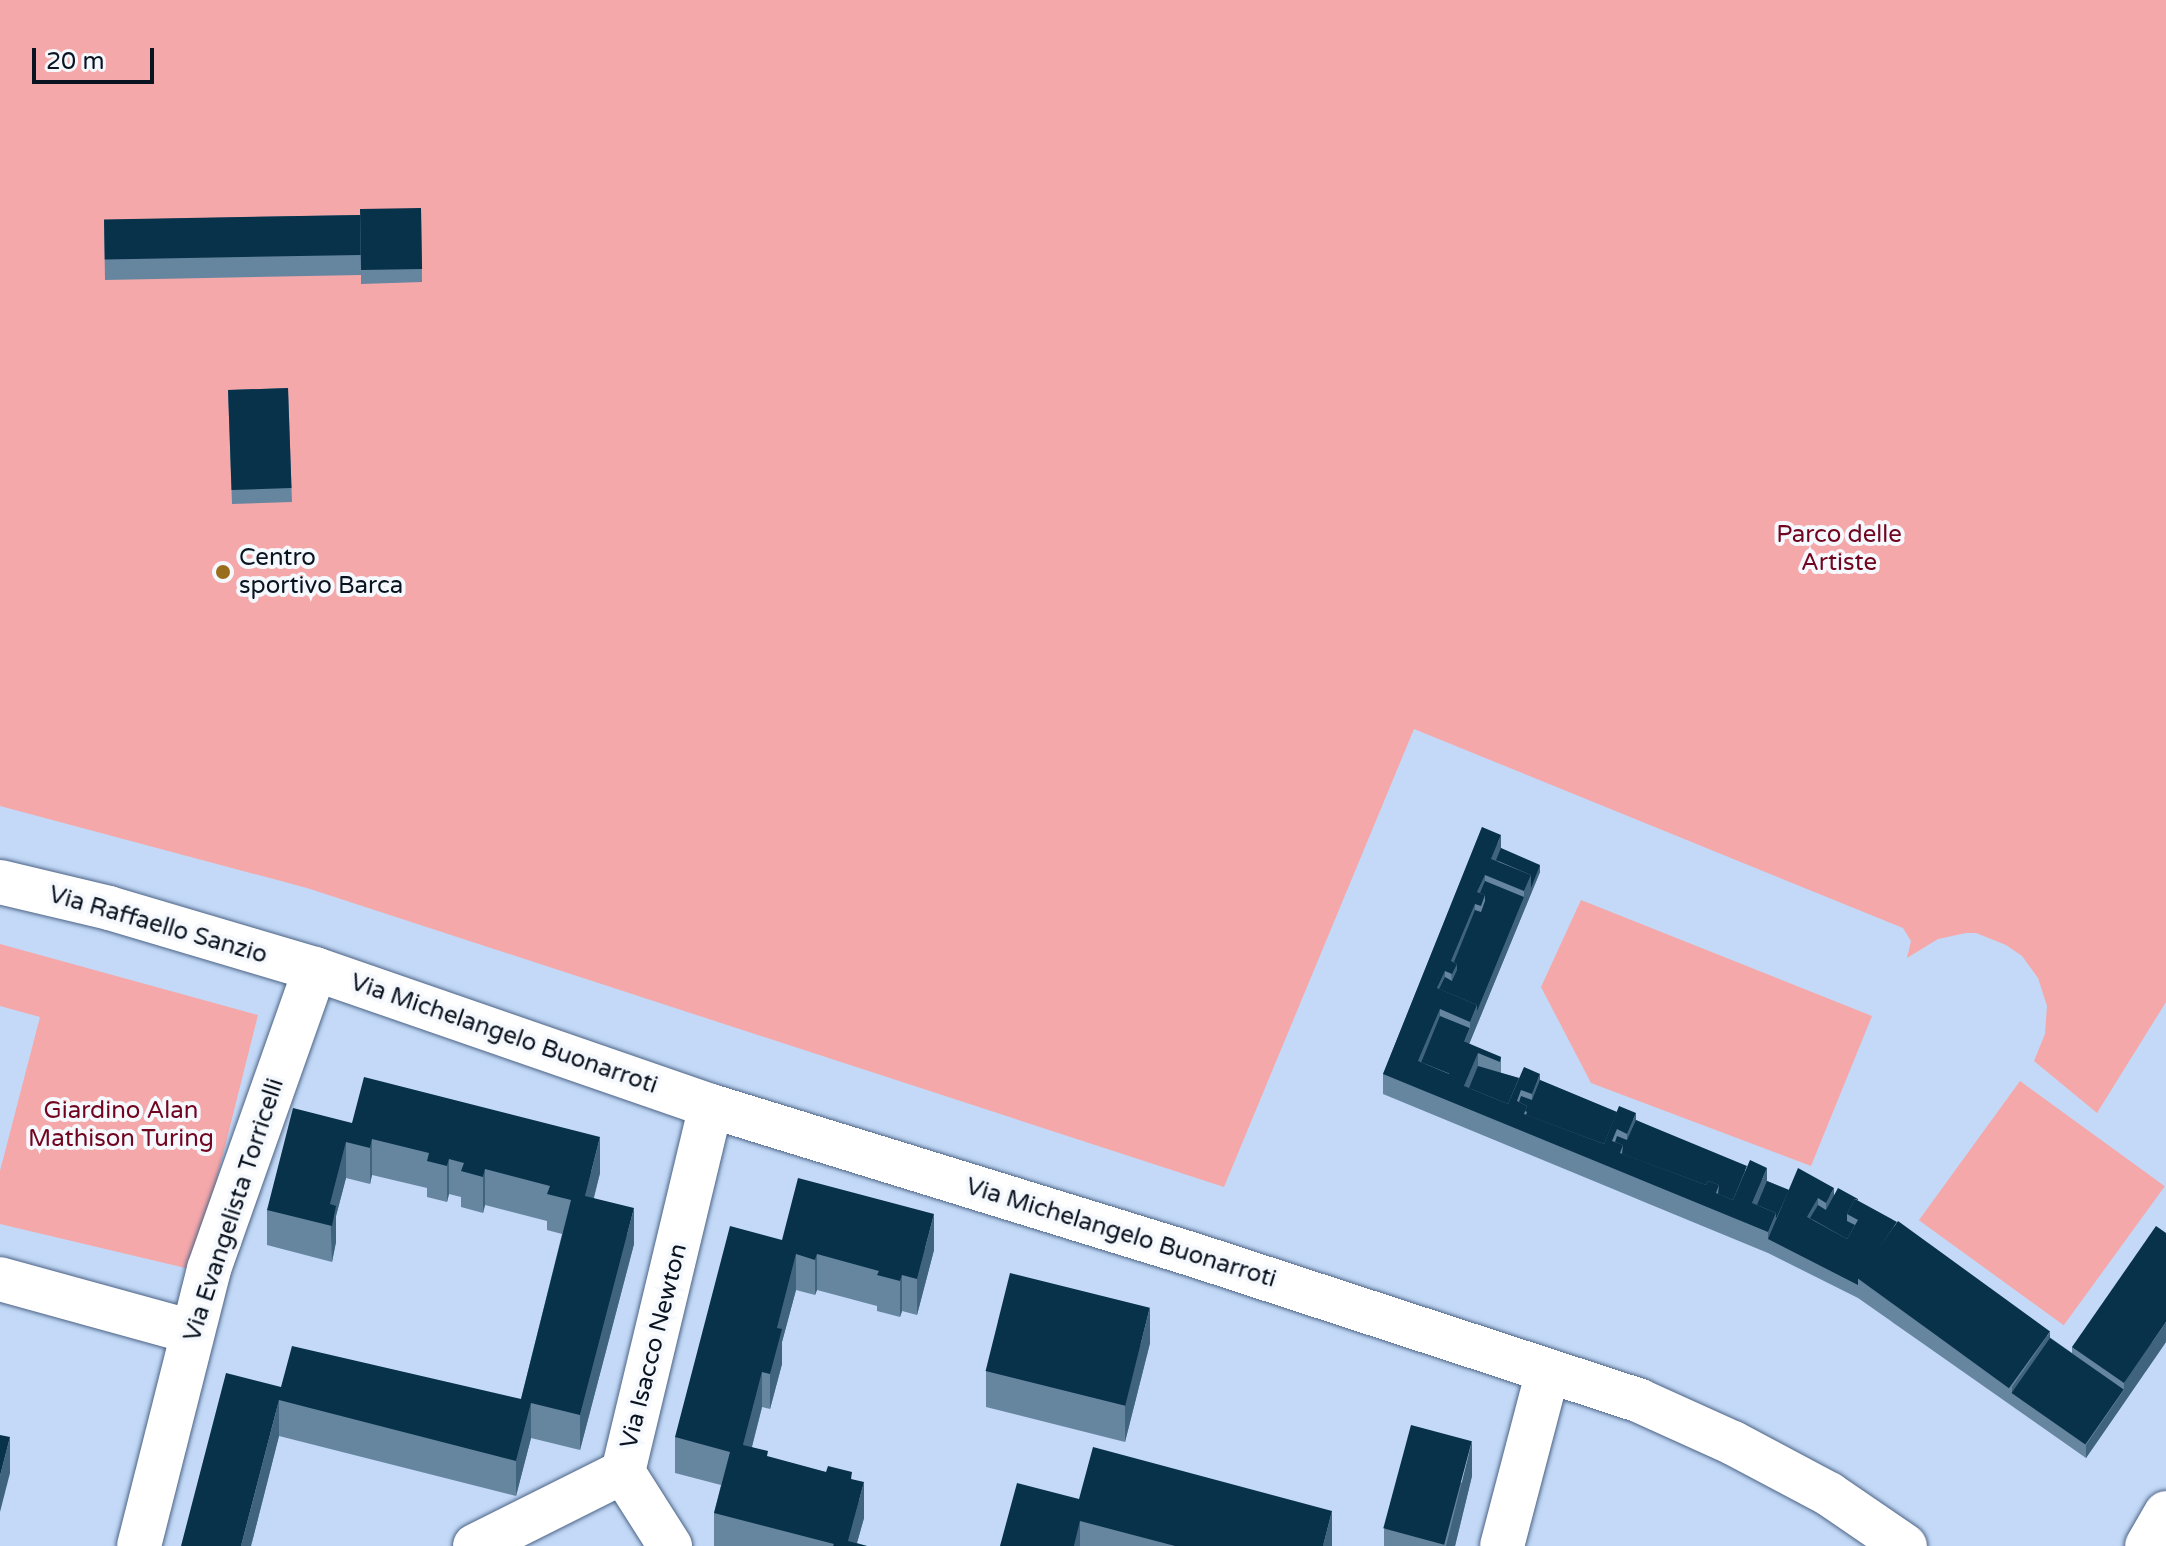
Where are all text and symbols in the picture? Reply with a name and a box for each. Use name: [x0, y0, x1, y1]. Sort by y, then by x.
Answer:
scale bar: [36, 32, 158, 82]
text: 20 m: [46, 47, 104, 76]
park label: Parco delle Artiste: [1776, 521, 1902, 577]
place label: Centro sportivo Barca: [239, 544, 403, 600]
marker: Centro sportivo Barca: [214, 563, 232, 581]
street label: Via Raffaello Sanzio: [45, 880, 271, 970]
street label: Via Michelangelo Buonarroti: [347, 968, 661, 1100]
street label: Via Evangelista Torricelli: [178, 1075, 290, 1345]
park label: Giardino Alan Mathison Turing: [28, 1097, 214, 1153]
street label: Via Michelangelo Buonarroti: [962, 1172, 1280, 1294]
street label: Via Isacco Newton: [615, 1241, 693, 1451]

